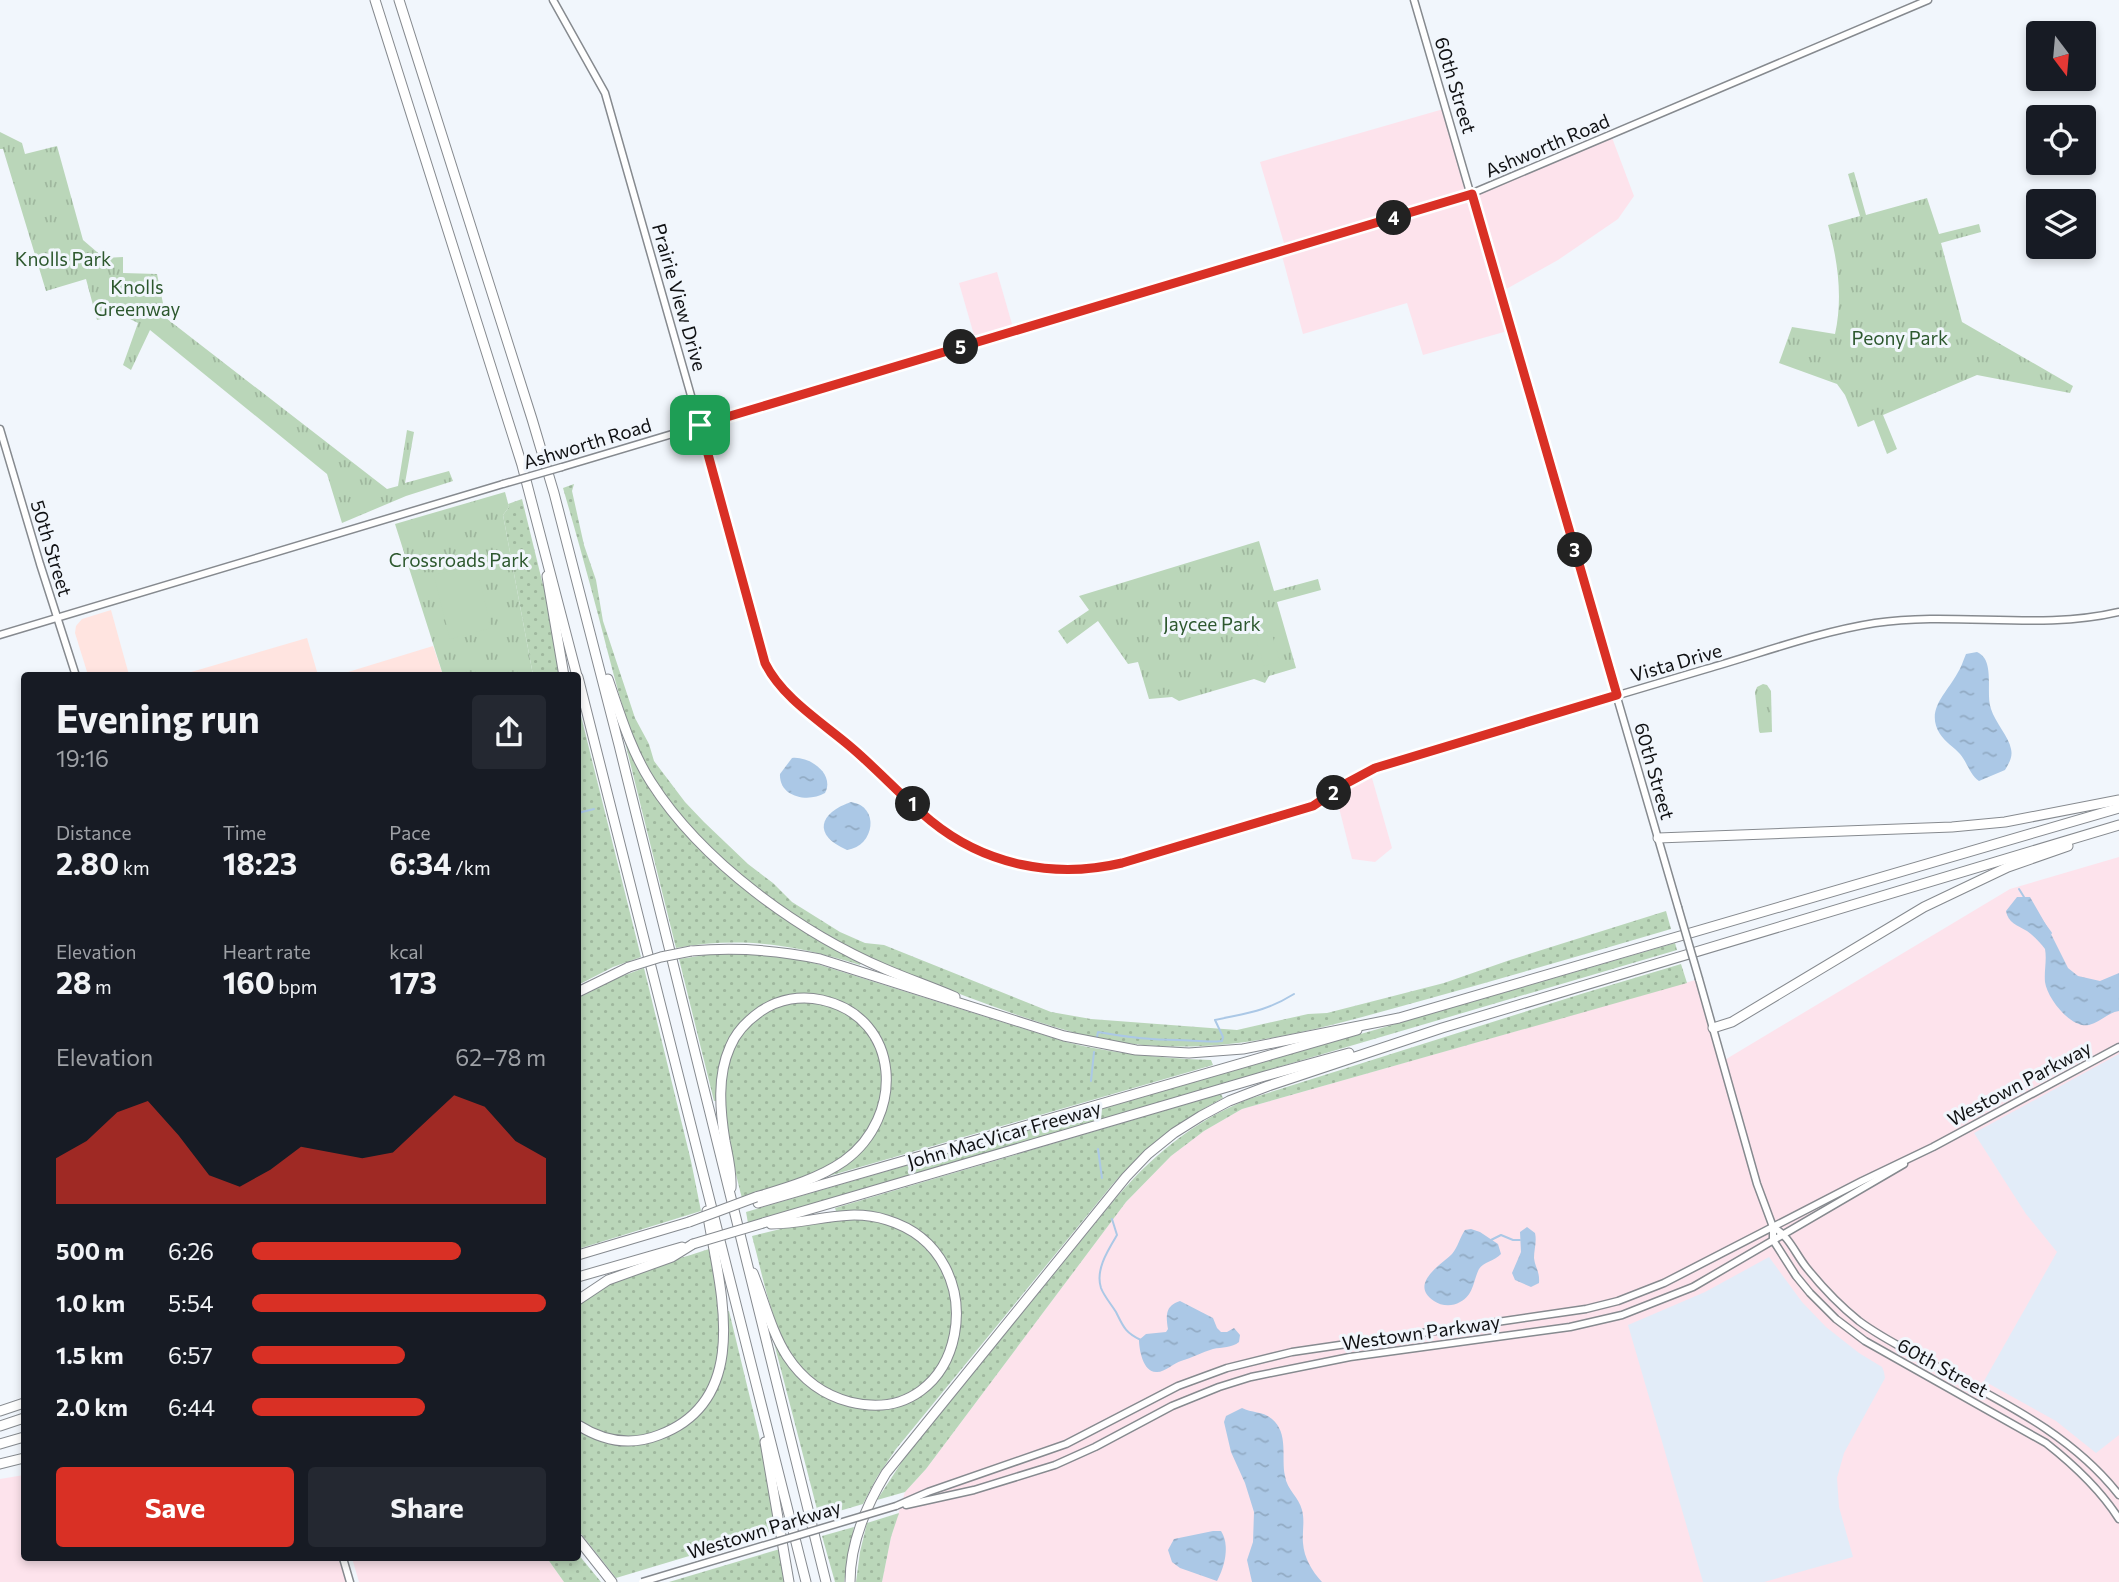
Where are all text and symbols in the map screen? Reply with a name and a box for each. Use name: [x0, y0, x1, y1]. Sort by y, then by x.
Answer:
north arrow: [2026, 21, 2096, 91]
map controls: [2026, 21, 2096, 259]
street label: 60th Street: [1430, 34, 1482, 136]
button: locate: [2026, 105, 2096, 175]
street label: Ashworth Road: [1481, 108, 1613, 182]
button: layers: [2026, 189, 2096, 259]
pin: 4: [1376, 200, 1412, 235]
text: 4: [1388, 206, 1399, 229]
street label: Prairie View Drive: [648, 220, 712, 374]
park label: Knolls Park: [15, 247, 111, 270]
park label: Knolls Greenway: [94, 275, 180, 320]
park label: Peony Park: [1852, 326, 1948, 349]
pin: 5: [944, 330, 978, 364]
text: 5: [955, 335, 966, 358]
pin: [670, 395, 730, 455]
icon: arrive: [681, 406, 719, 444]
street label: Ashworth Road: [520, 413, 654, 473]
street label: 50th Street: [26, 497, 78, 599]
pin: 3: [1558, 532, 1592, 568]
text: 3: [1569, 538, 1580, 561]
park label: Crossroads Park: [389, 548, 529, 571]
park label: Jaycee Park: [1163, 612, 1261, 635]
street label: Vista Drive: [1628, 638, 1724, 686]
text: Evening run: [56, 694, 260, 741]
button: share: [472, 695, 546, 769]
street label: 60th Street: [1630, 720, 1680, 822]
text: 19:16: [56, 744, 109, 772]
pin: 2: [1316, 776, 1352, 810]
text: 2: [1328, 781, 1339, 804]
pin: 1: [895, 786, 930, 822]
text: 1: [908, 792, 917, 815]
text: Distance: [56, 821, 132, 844]
text: Time: [223, 821, 266, 844]
text: Pace: [389, 821, 431, 844]
text: 2.80: [56, 844, 119, 881]
text: 18:23: [223, 844, 297, 881]
text: 6:34: [389, 844, 452, 881]
text: km: [119, 856, 150, 879]
text: /km: [452, 856, 491, 879]
text: Elevation: [56, 940, 136, 963]
text: Heart rate: [223, 940, 311, 963]
text: kcal: [389, 940, 423, 963]
text: 28: [56, 963, 91, 1000]
text: 160: [223, 963, 275, 1000]
text: 173: [389, 963, 437, 1000]
text: m: [91, 975, 112, 998]
text: bpm: [275, 975, 317, 998]
street label: Westown Parkway: [1943, 1035, 2095, 1131]
text: Elevation: [56, 1043, 153, 1071]
text: 62–78 m: [455, 1043, 546, 1071]
street label: John MacVicar Freeway: [905, 1095, 1104, 1173]
text: 500 m: [56, 1237, 124, 1265]
text: 6:26: [168, 1237, 214, 1265]
text: 1.0 km: [56, 1289, 125, 1317]
text: 5:54: [168, 1289, 214, 1317]
street label: Westown Parkway: [1340, 1309, 1502, 1354]
street label: 60th Street: [1894, 1333, 1992, 1401]
text: 1.5 km: [56, 1341, 124, 1369]
text: 6:57: [168, 1341, 213, 1369]
text: 2.0 km: [56, 1393, 128, 1421]
text: 6:44: [168, 1393, 215, 1421]
button: Save: [56, 1467, 294, 1547]
button: Share: [308, 1467, 546, 1547]
street label: Westown Parkway: [684, 1495, 844, 1563]

